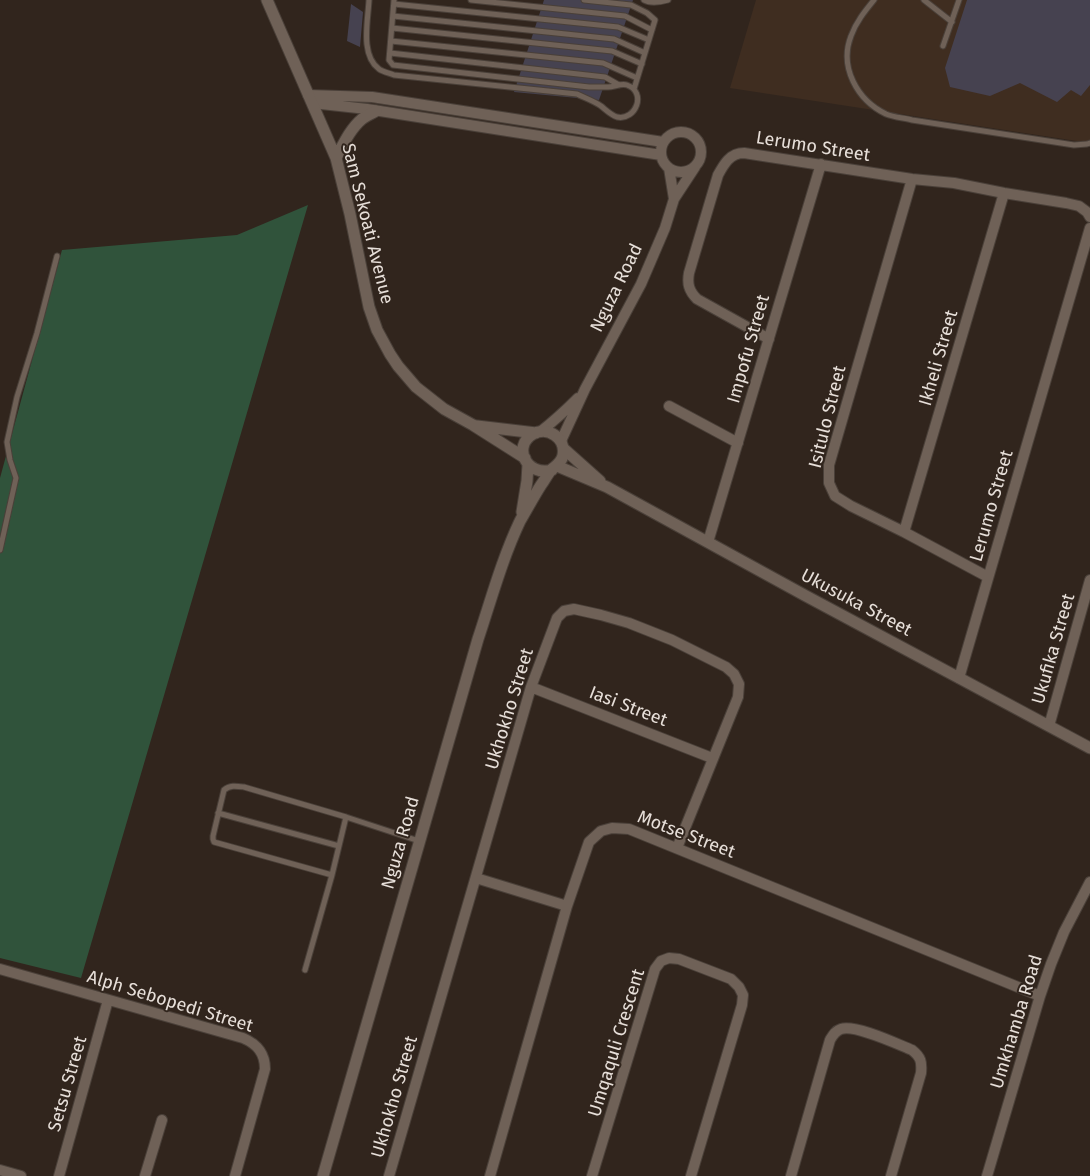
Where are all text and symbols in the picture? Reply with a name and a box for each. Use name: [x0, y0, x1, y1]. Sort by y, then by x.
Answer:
street label: Lerumo Street: [754, 127, 872, 167]
street label: Sam Sekoati Avenue: [337, 141, 397, 307]
street label: Nguza Road: [586, 240, 648, 336]
street label: Impofu Street: [723, 292, 775, 406]
street label: Ikheli Street: [915, 308, 963, 408]
street label: Isitulo Street: [805, 363, 851, 471]
street label: Lerumo Street: [966, 448, 1018, 564]
street label: Ukusuka Street: [797, 565, 915, 641]
street label: Ukufika Street: [1028, 591, 1080, 707]
street label: Ukhokho Street: [481, 646, 539, 772]
street label: Iasi Street: [586, 682, 670, 732]
street label: Nguza Road: [377, 794, 425, 892]
street label: Motse Street: [634, 806, 738, 864]
street label: Umkhamba Road: [986, 952, 1048, 1092]
street label: Alph Sebopedi Street: [84, 966, 256, 1038]
street label: Umqaquli Crescent: [584, 966, 650, 1120]
street label: Ukhokho Street: [367, 1033, 423, 1161]
street label: Setsu Street: [44, 1034, 92, 1134]

